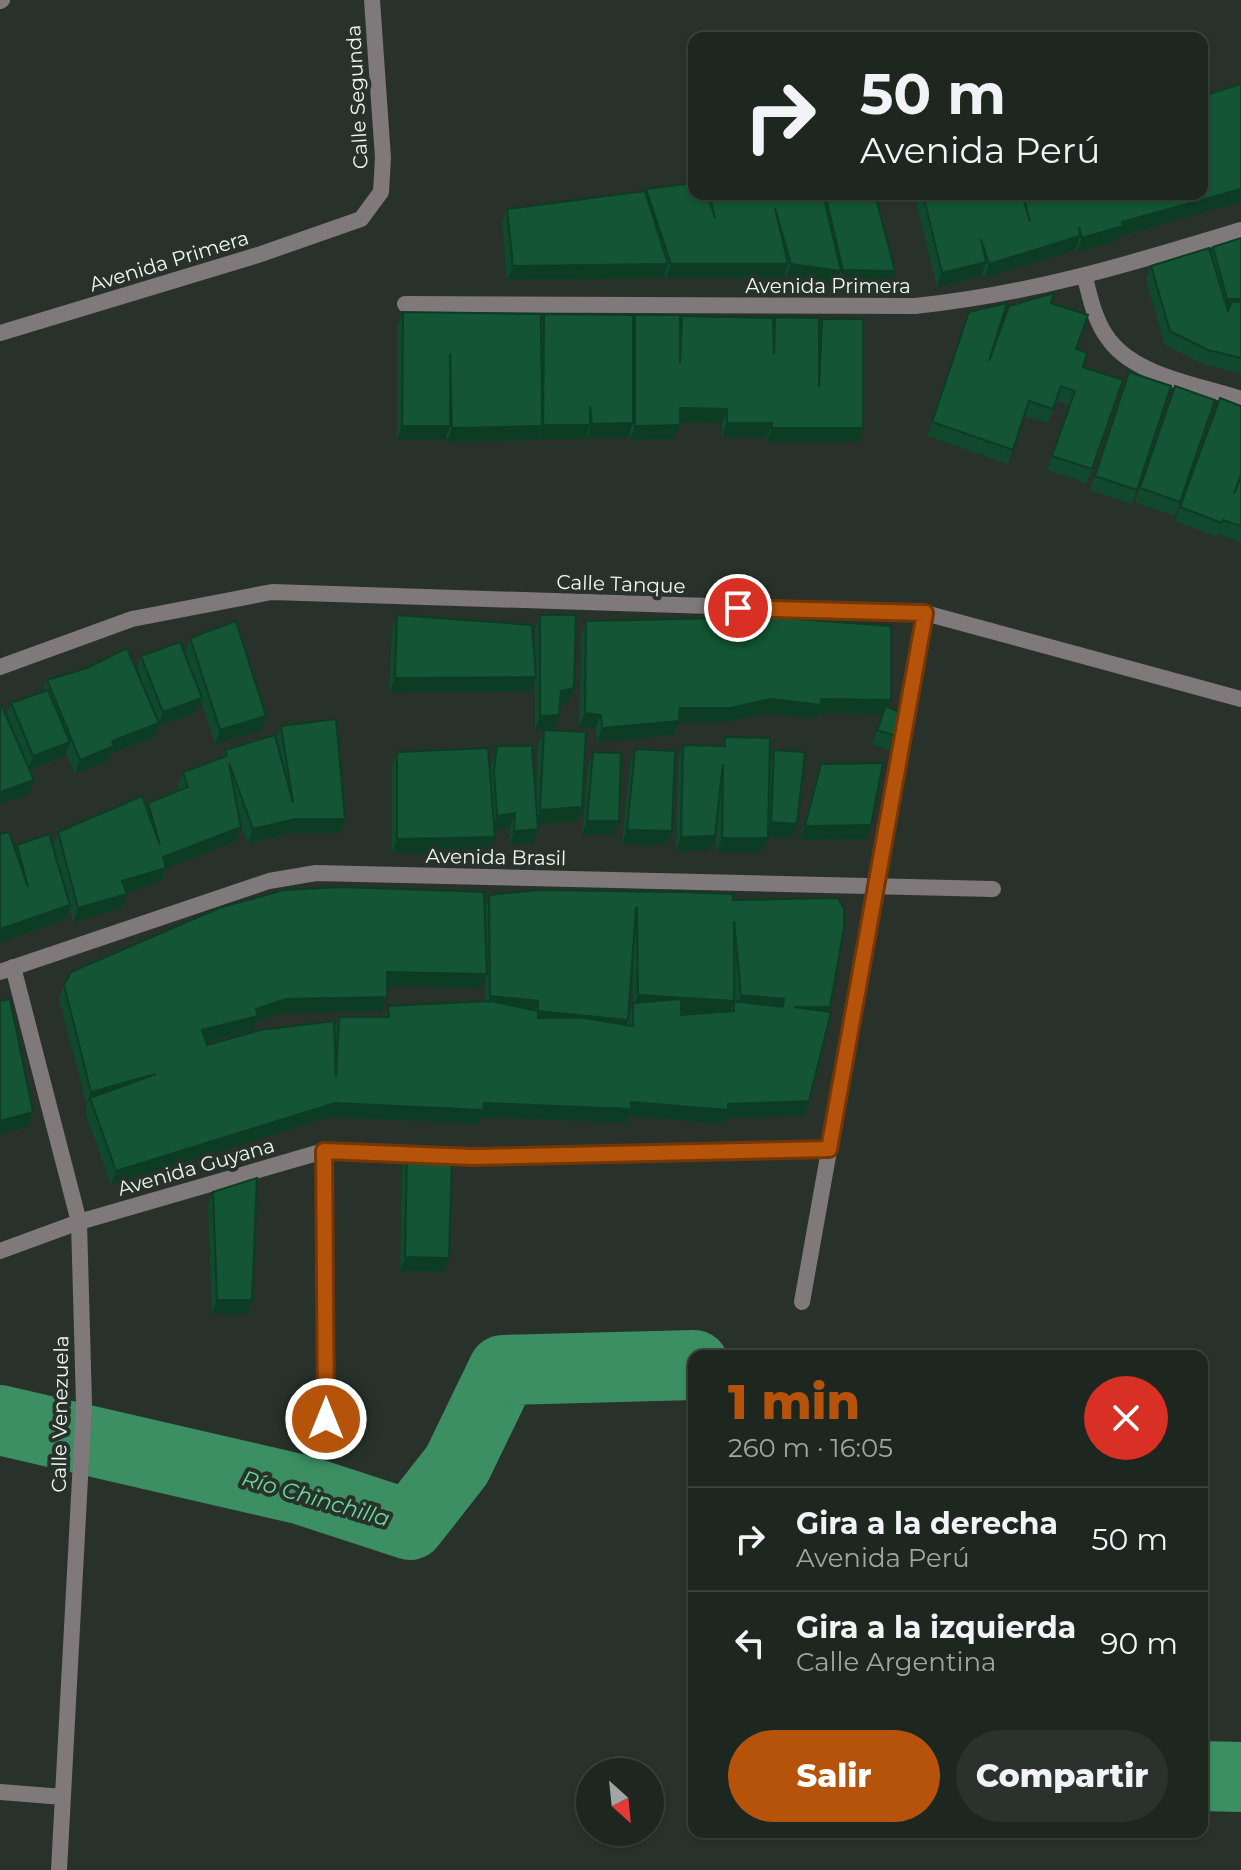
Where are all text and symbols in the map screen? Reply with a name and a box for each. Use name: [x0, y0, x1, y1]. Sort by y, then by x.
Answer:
street label: Calle Segunda: [341, 24, 373, 170]
text: 50 m: [860, 60, 1006, 128]
icon: right: [728, 64, 832, 168]
text: Avenida Perú: [860, 128, 1100, 172]
street label: Avenida Primera: [86, 225, 252, 297]
street label: Avenida Primera: [745, 274, 911, 298]
street label: Calle Tanque: [556, 570, 686, 598]
pin: [704, 574, 772, 642]
icon: arrive: [716, 586, 760, 630]
street label: Avenida Brasil: [426, 844, 566, 870]
street label: Avenida Guyana: [115, 1133, 277, 1201]
street label: Calle Venezuela: [47, 1335, 73, 1493]
text: 1 min: [728, 1373, 860, 1431]
button: close: [1084, 1376, 1168, 1460]
position arrow: [284, 1377, 368, 1461]
text: 260 m · 16:05: [728, 1432, 893, 1464]
water label: Río Chinchilla: [239, 1464, 393, 1532]
text: Gira a la derecha: [796, 1505, 1058, 1542]
icon: right: [728, 1517, 772, 1561]
text: 50 m: [1091, 1521, 1168, 1558]
text: Avenida Perú: [796, 1542, 970, 1574]
text: Gira a la izquierda: [796, 1609, 1076, 1646]
icon: left: [728, 1621, 772, 1665]
text: 90 m: [1100, 1625, 1178, 1662]
text: Calle Argentina: [796, 1646, 996, 1678]
button: Salir: [728, 1730, 940, 1822]
button: Compartir: [956, 1730, 1168, 1822]
north arrow: [576, 1758, 664, 1846]
map controls: [576, 1758, 664, 1846]

